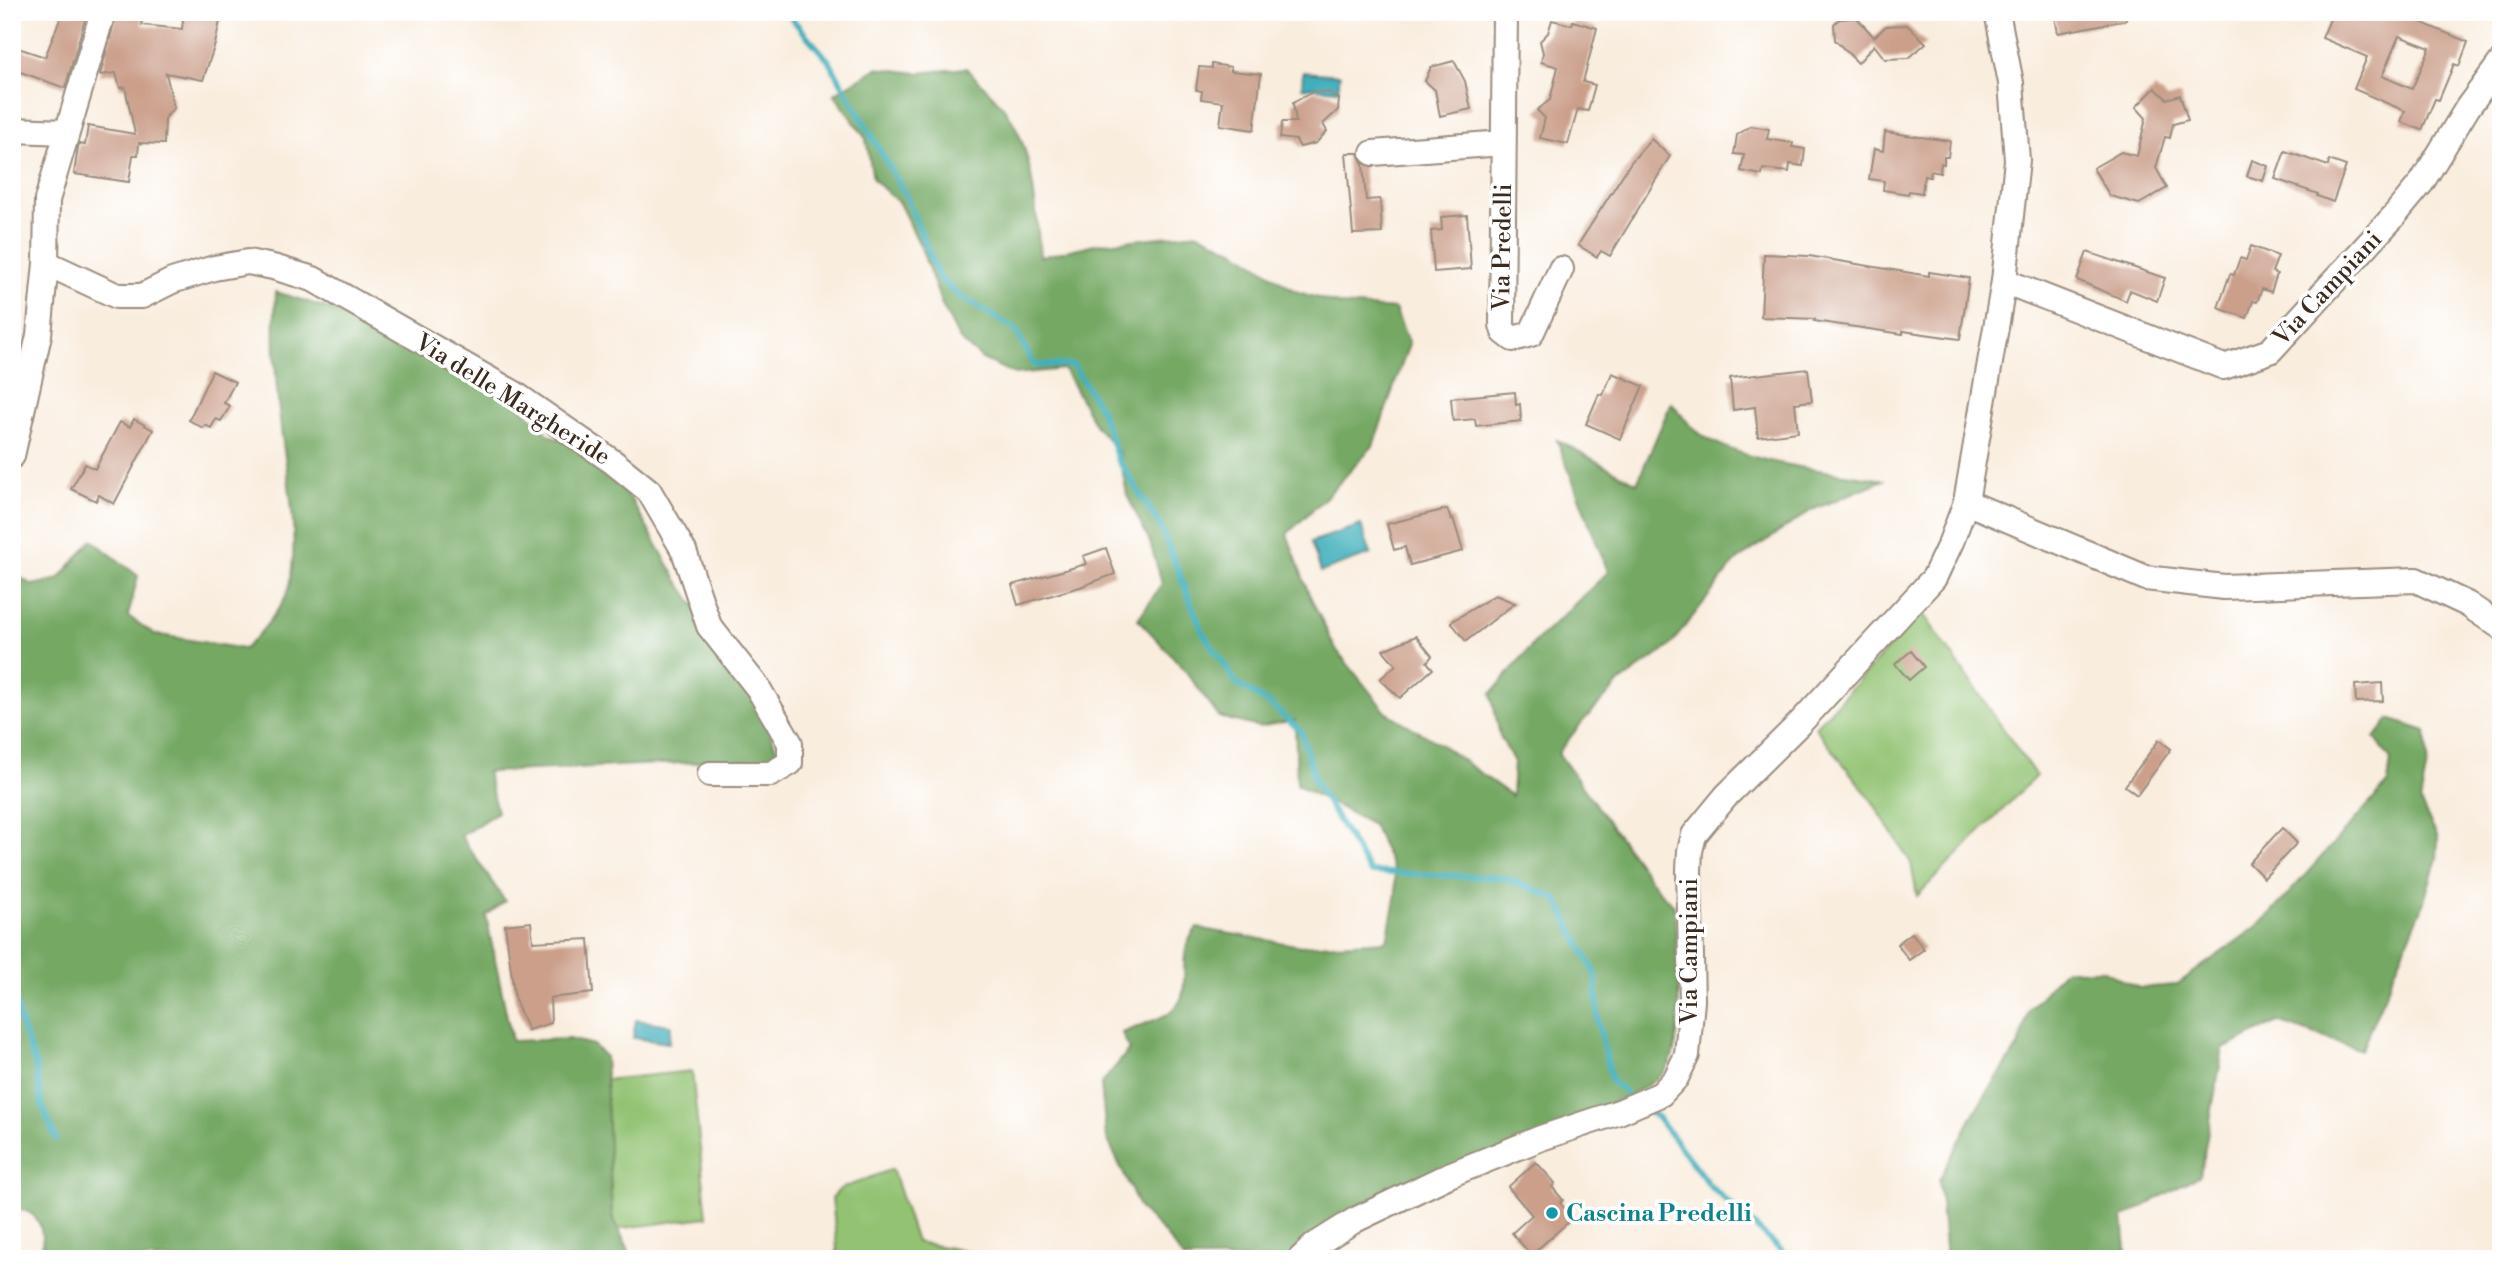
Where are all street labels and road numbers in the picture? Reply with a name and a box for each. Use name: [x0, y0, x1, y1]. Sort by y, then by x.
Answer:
street label: Via Predelli: [1487, 183, 1519, 312]
street label: Via Campiani: [2266, 225, 2389, 353]
street label: Via delle Margheride: [408, 327, 616, 472]
street label: Via Campiani: [1675, 878, 1705, 1025]

